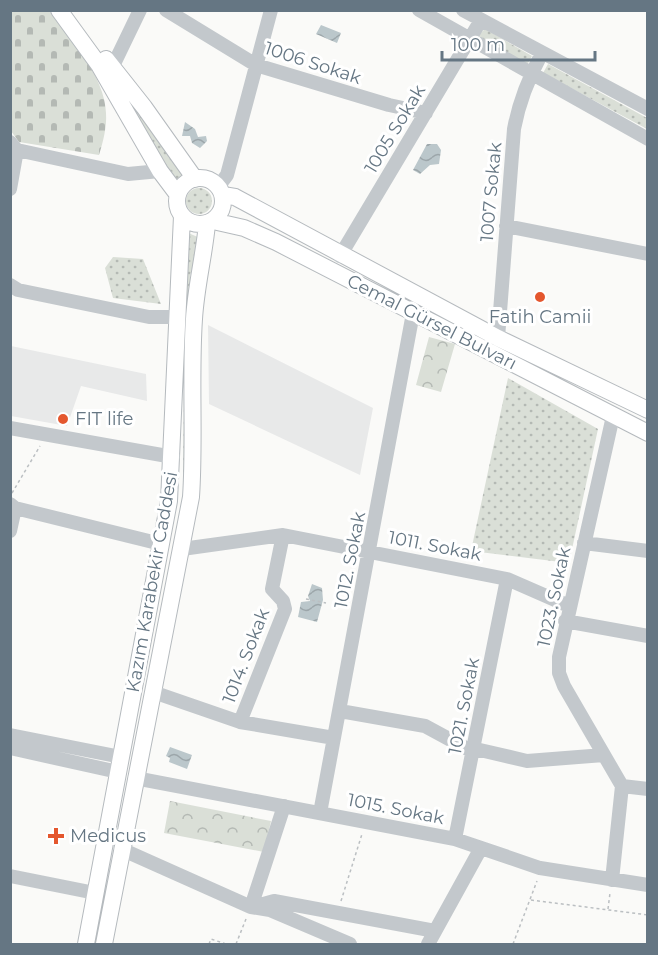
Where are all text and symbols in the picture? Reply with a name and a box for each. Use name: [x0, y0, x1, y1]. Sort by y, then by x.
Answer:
scale bar: [442, 24, 595, 62]
text: 100 m: [451, 34, 505, 56]
street label: 1006 Sokak: [262, 37, 364, 89]
street label: 1005 Sokak: [360, 80, 430, 177]
street label: 1007 Sokak: [476, 141, 506, 243]
street label: Cemal Gürsel Bulvarı: [344, 270, 520, 374]
marker: Fatih Camii: [533, 290, 547, 304]
place label: Fatih Camii: [489, 306, 591, 328]
place label: FIT life: [75, 408, 134, 430]
marker: FIT life: [56, 412, 70, 426]
street label: Kazım Karabekir Caddesi: [122, 470, 182, 694]
street label: 1012. Sokak: [330, 509, 370, 610]
street label: 1011. Sokak: [387, 526, 484, 566]
street label: 1023. Sokak: [533, 545, 575, 649]
street label: 1014. Sokak: [218, 605, 274, 707]
street label: 1021. Sokak: [444, 656, 484, 756]
street label: 1015. Sokak: [346, 789, 446, 829]
place label: Medicus: [70, 825, 146, 847]
marker: Medicus: [47, 827, 65, 845]

